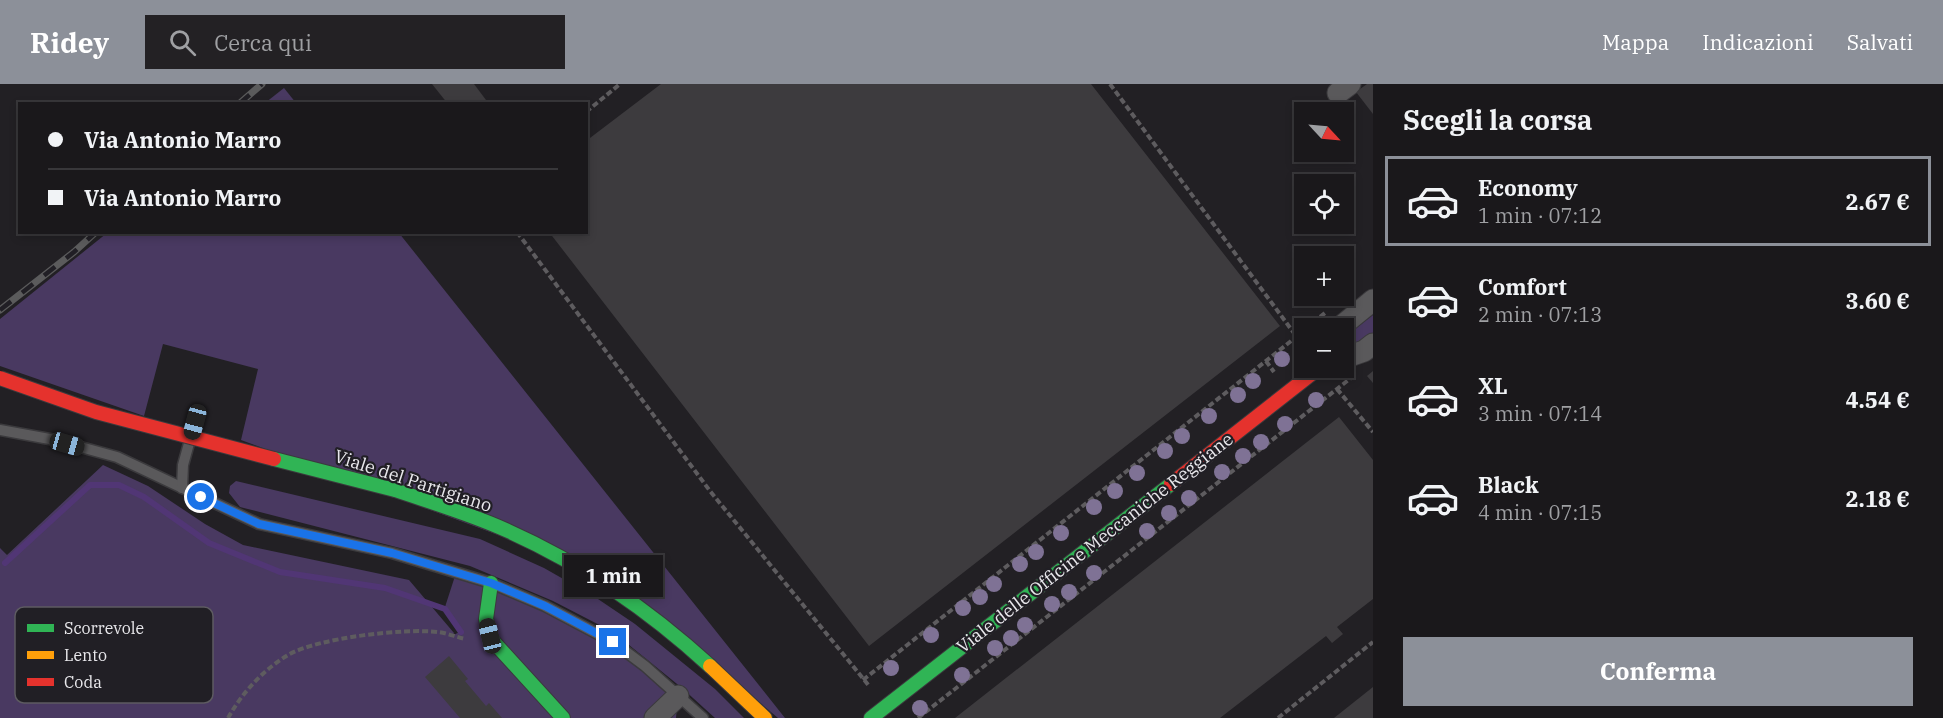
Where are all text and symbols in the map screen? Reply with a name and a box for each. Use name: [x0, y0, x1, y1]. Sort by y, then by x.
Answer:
search box: [145, 15, 565, 69]
text: Ridey: [30, 24, 109, 61]
icon: search: [166, 26, 199, 59]
text: Cerca qui: [214, 28, 312, 57]
text: Mappa: [1602, 28, 1669, 56]
text: Indicazioni: [1702, 28, 1814, 56]
text: Salvati: [1847, 28, 1913, 56]
north arrow: [1294, 102, 1354, 162]
map controls: [1294, 102, 1354, 378]
text: Scegli la corsa: [1403, 102, 1592, 137]
text: Via Antonio Marro: [84, 125, 281, 154]
text: Economy: [1478, 173, 1578, 202]
button: locate: [1294, 174, 1354, 234]
icon: car: [1406, 174, 1460, 228]
text: Via Antonio Marro: [84, 183, 281, 212]
text: 2.67 €: [1845, 187, 1910, 216]
text: 1 min · 07:12: [1478, 202, 1602, 229]
button: +: [1294, 246, 1354, 306]
text: Comfort: [1478, 272, 1567, 301]
icon: car: [1406, 273, 1460, 327]
text: 3.60 €: [1845, 286, 1910, 315]
text: 2 min · 07:13: [1478, 301, 1602, 328]
button: −: [1294, 318, 1354, 378]
text: XL: [1478, 371, 1508, 400]
icon: car: [1406, 372, 1460, 426]
text: 4.54 €: [1845, 385, 1910, 414]
text: 3 min · 07:14: [1478, 400, 1602, 427]
car: [182, 402, 208, 442]
street label: Viale delle Officine Meccaniche Reggiane: [952, 427, 1238, 658]
car: [47, 430, 87, 458]
street label: Viale del Partigiano: [331, 444, 495, 517]
text: Black: [1478, 470, 1539, 499]
icon: car: [1406, 471, 1460, 525]
route start: [187, 483, 214, 510]
text: 2.18 €: [1845, 484, 1910, 513]
text: 4 min · 07:15: [1478, 499, 1602, 526]
callout: 1 min: [564, 555, 662, 597]
text: 1 min: [586, 562, 642, 589]
legend: [15, 607, 213, 703]
car: [477, 616, 503, 656]
text: Scorrevole: [64, 618, 144, 638]
route end: [599, 628, 626, 655]
button: Conferma: [1403, 637, 1913, 706]
text: Lento: [64, 645, 107, 665]
text: Coda: [64, 672, 102, 692]

